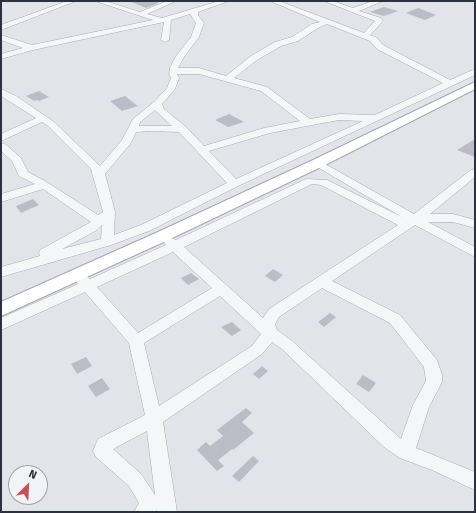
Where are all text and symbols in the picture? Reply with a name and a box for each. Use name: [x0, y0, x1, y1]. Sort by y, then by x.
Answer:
north arrow: [8, 465, 48, 505]
text: N: [27, 467, 39, 482]

